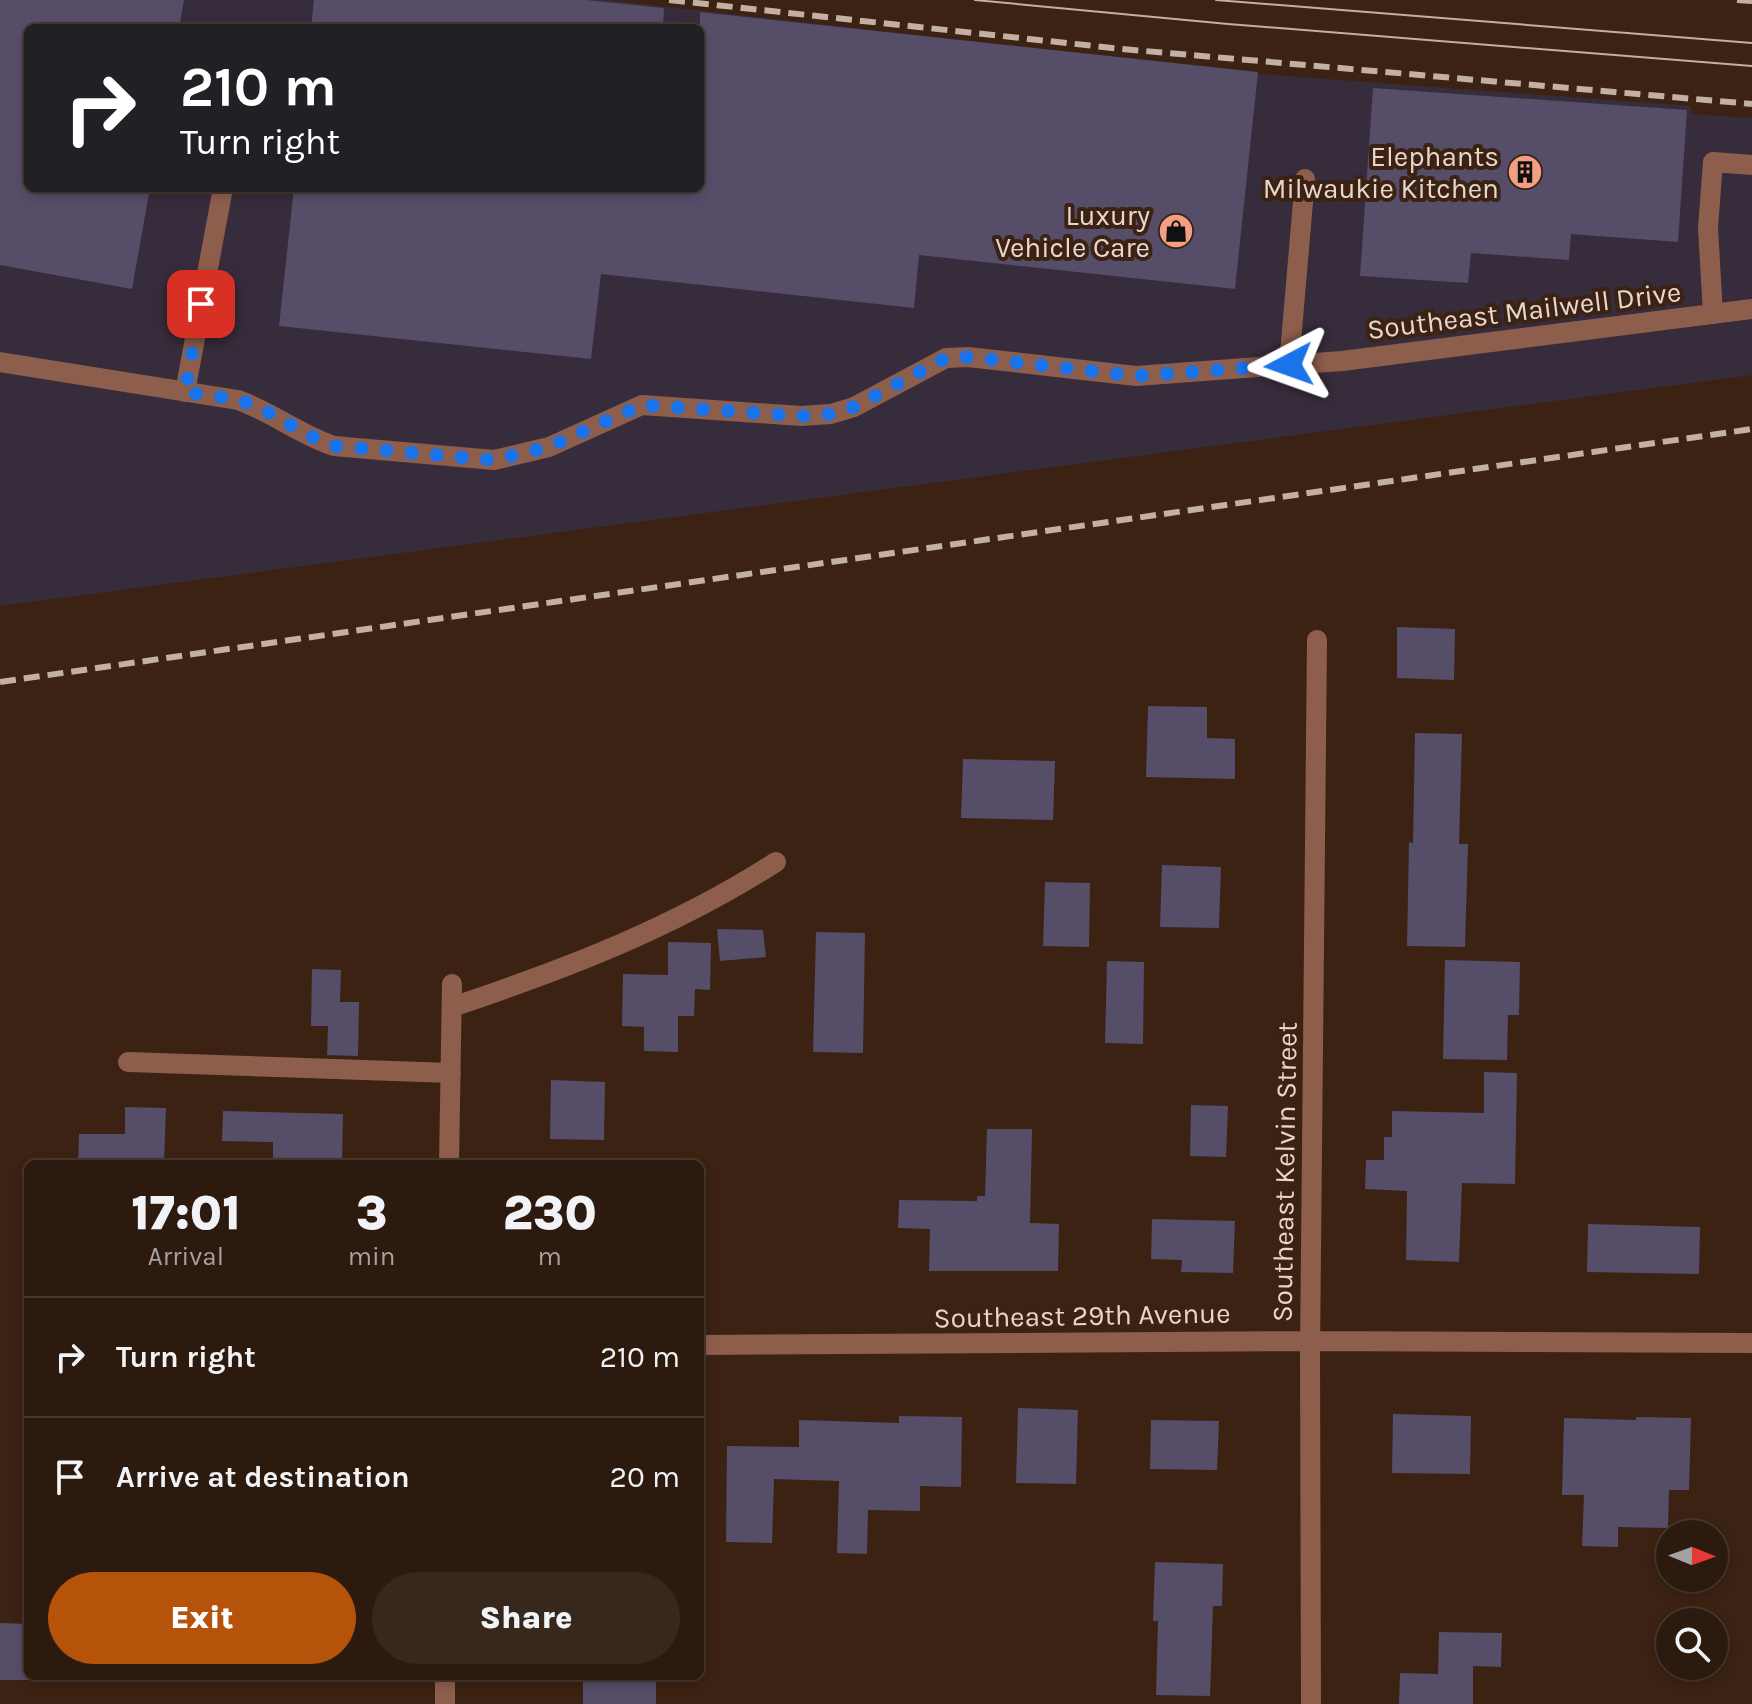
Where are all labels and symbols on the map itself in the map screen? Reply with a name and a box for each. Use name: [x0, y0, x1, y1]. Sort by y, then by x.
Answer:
place label: Elephants Milwaukie Kitchen: [1263, 140, 1499, 205]
building icon: Elephants Milwaukie Kitchen: [1506, 153, 1544, 191]
place label: Luxury Vehicle Care: [995, 199, 1150, 264]
shop icon: Luxury Vehicle Care: [1157, 212, 1195, 250]
pin: [167, 270, 235, 338]
street label: Southeast Mailwell Drive: [1365, 275, 1683, 346]
position arrow: [1247, 323, 1331, 407]
street label: Southeast Kelvin Street: [1265, 1022, 1304, 1322]
street label: Southeast 29th Avenue: [933, 1296, 1231, 1335]
north arrow: [1656, 1520, 1728, 1592]

